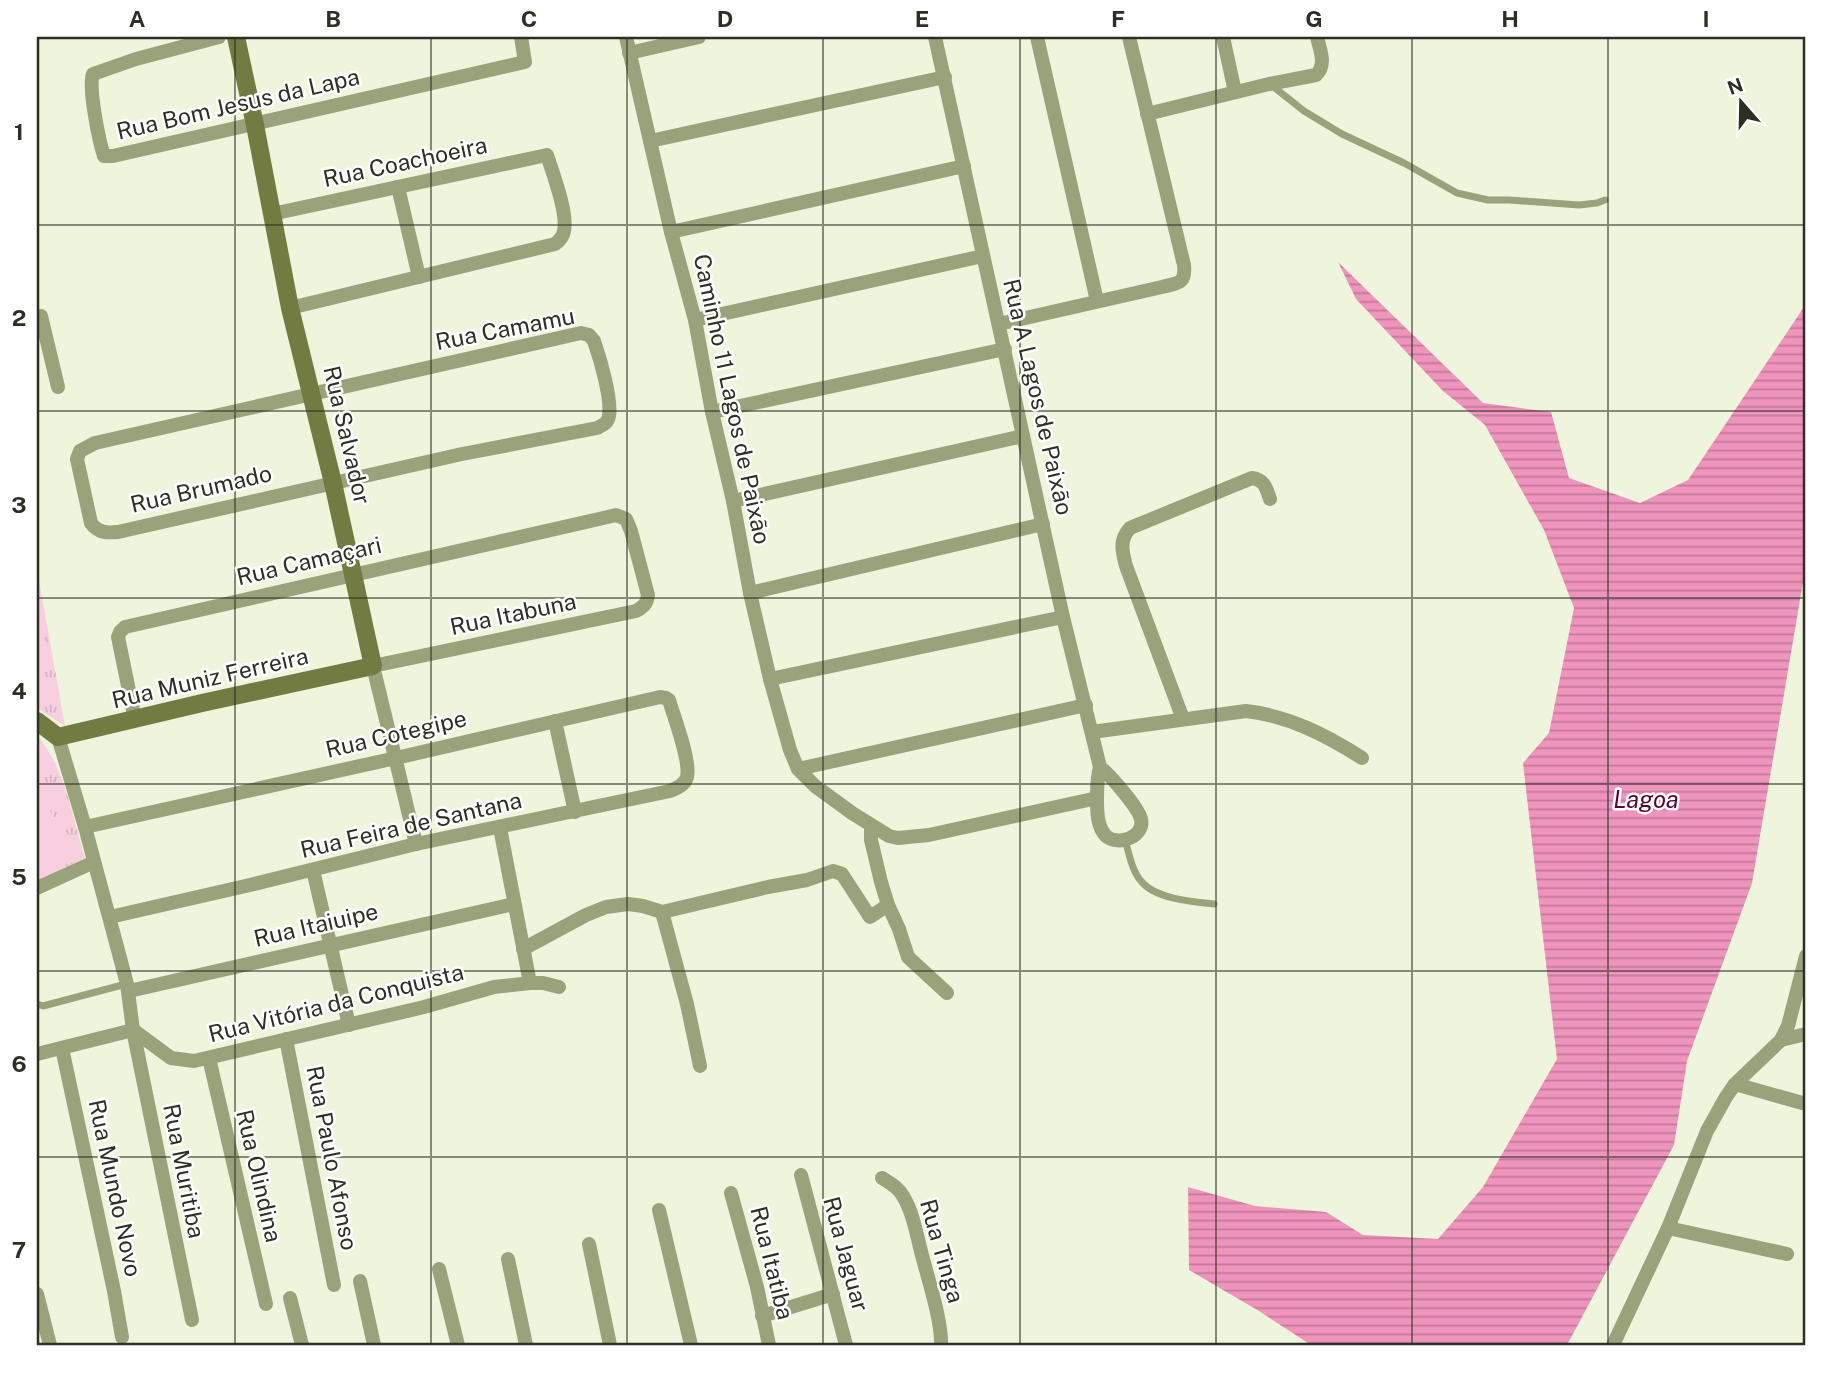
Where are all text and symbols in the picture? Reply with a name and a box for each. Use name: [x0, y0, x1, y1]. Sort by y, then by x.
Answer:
text: A: [129, 5, 146, 32]
text: B: [325, 5, 341, 32]
text: C: [521, 5, 537, 32]
text: D: [717, 5, 733, 32]
text: E: [915, 5, 929, 32]
text: F: [1111, 5, 1125, 32]
text: G: [1305, 5, 1323, 32]
text: H: [1501, 5, 1519, 32]
text: I: [1702, 5, 1710, 32]
street label: Rua Bom Jesus da Lapa: [114, 62, 362, 145]
north arrow: [1706, 66, 1776, 136]
text: N: [1724, 73, 1746, 99]
text: 1: [14, 118, 24, 145]
street label: Rua Coachoeira: [320, 131, 489, 192]
street label: Caminho 11 Lagos de Paixão: [689, 251, 776, 546]
street label: Rua A Lagos de Paixão: [998, 276, 1079, 518]
street label: Rua Camamu: [433, 302, 577, 355]
text: 2: [12, 304, 26, 331]
street label: Rua Salvador: [318, 363, 377, 507]
street label: Rua Brumado: [128, 459, 274, 518]
text: 3: [11, 491, 27, 518]
street label: Rua Camaçari: [234, 531, 384, 590]
street label: Rua Itabuna: [447, 587, 578, 640]
street label: Rua Muniz Ferreira: [109, 642, 311, 713]
text: 4: [11, 677, 27, 704]
street label: Rua Cotegipe: [323, 704, 469, 763]
water label: Lagoa: [1613, 785, 1679, 813]
street label: Rua Feira de Santana: [298, 786, 524, 863]
text: 5: [11, 863, 27, 890]
street label: Rua Itaiuipe: [251, 897, 381, 952]
street label: Rua Vitória da Conquista: [206, 958, 466, 1047]
text: 6: [11, 1050, 27, 1077]
street label: Rua Paulo Afonso: [301, 1063, 364, 1252]
street label: Rua Mundo Novo: [84, 1097, 147, 1279]
street label: Rua Muritiba: [158, 1101, 211, 1241]
street label: Rua Olindina: [231, 1107, 288, 1245]
street label: Rua Jaguar: [818, 1194, 875, 1314]
street label: Rua Tinga: [915, 1196, 970, 1306]
street label: Rua Itatiba: [745, 1204, 800, 1322]
text: 7: [12, 1236, 26, 1263]

